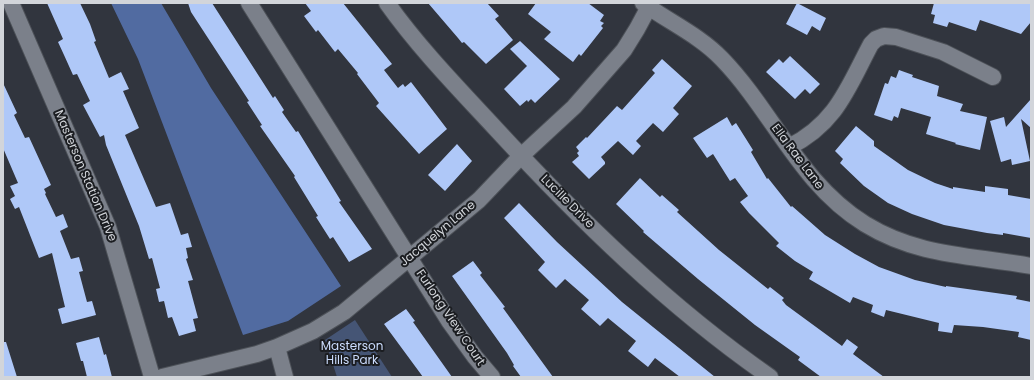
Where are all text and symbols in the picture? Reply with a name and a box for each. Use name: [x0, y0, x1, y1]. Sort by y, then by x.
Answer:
street label: Masterson Station Drive: [51, 108, 119, 244]
street label: Ella Rae Lane: [768, 122, 826, 192]
street label: Lucille Drive: [537, 172, 597, 232]
street label: Jacquelyn Lane: [397, 198, 479, 270]
street label: Furlong View Court: [412, 267, 488, 369]
park label: Masterson Hills Park: [321, 340, 383, 368]

